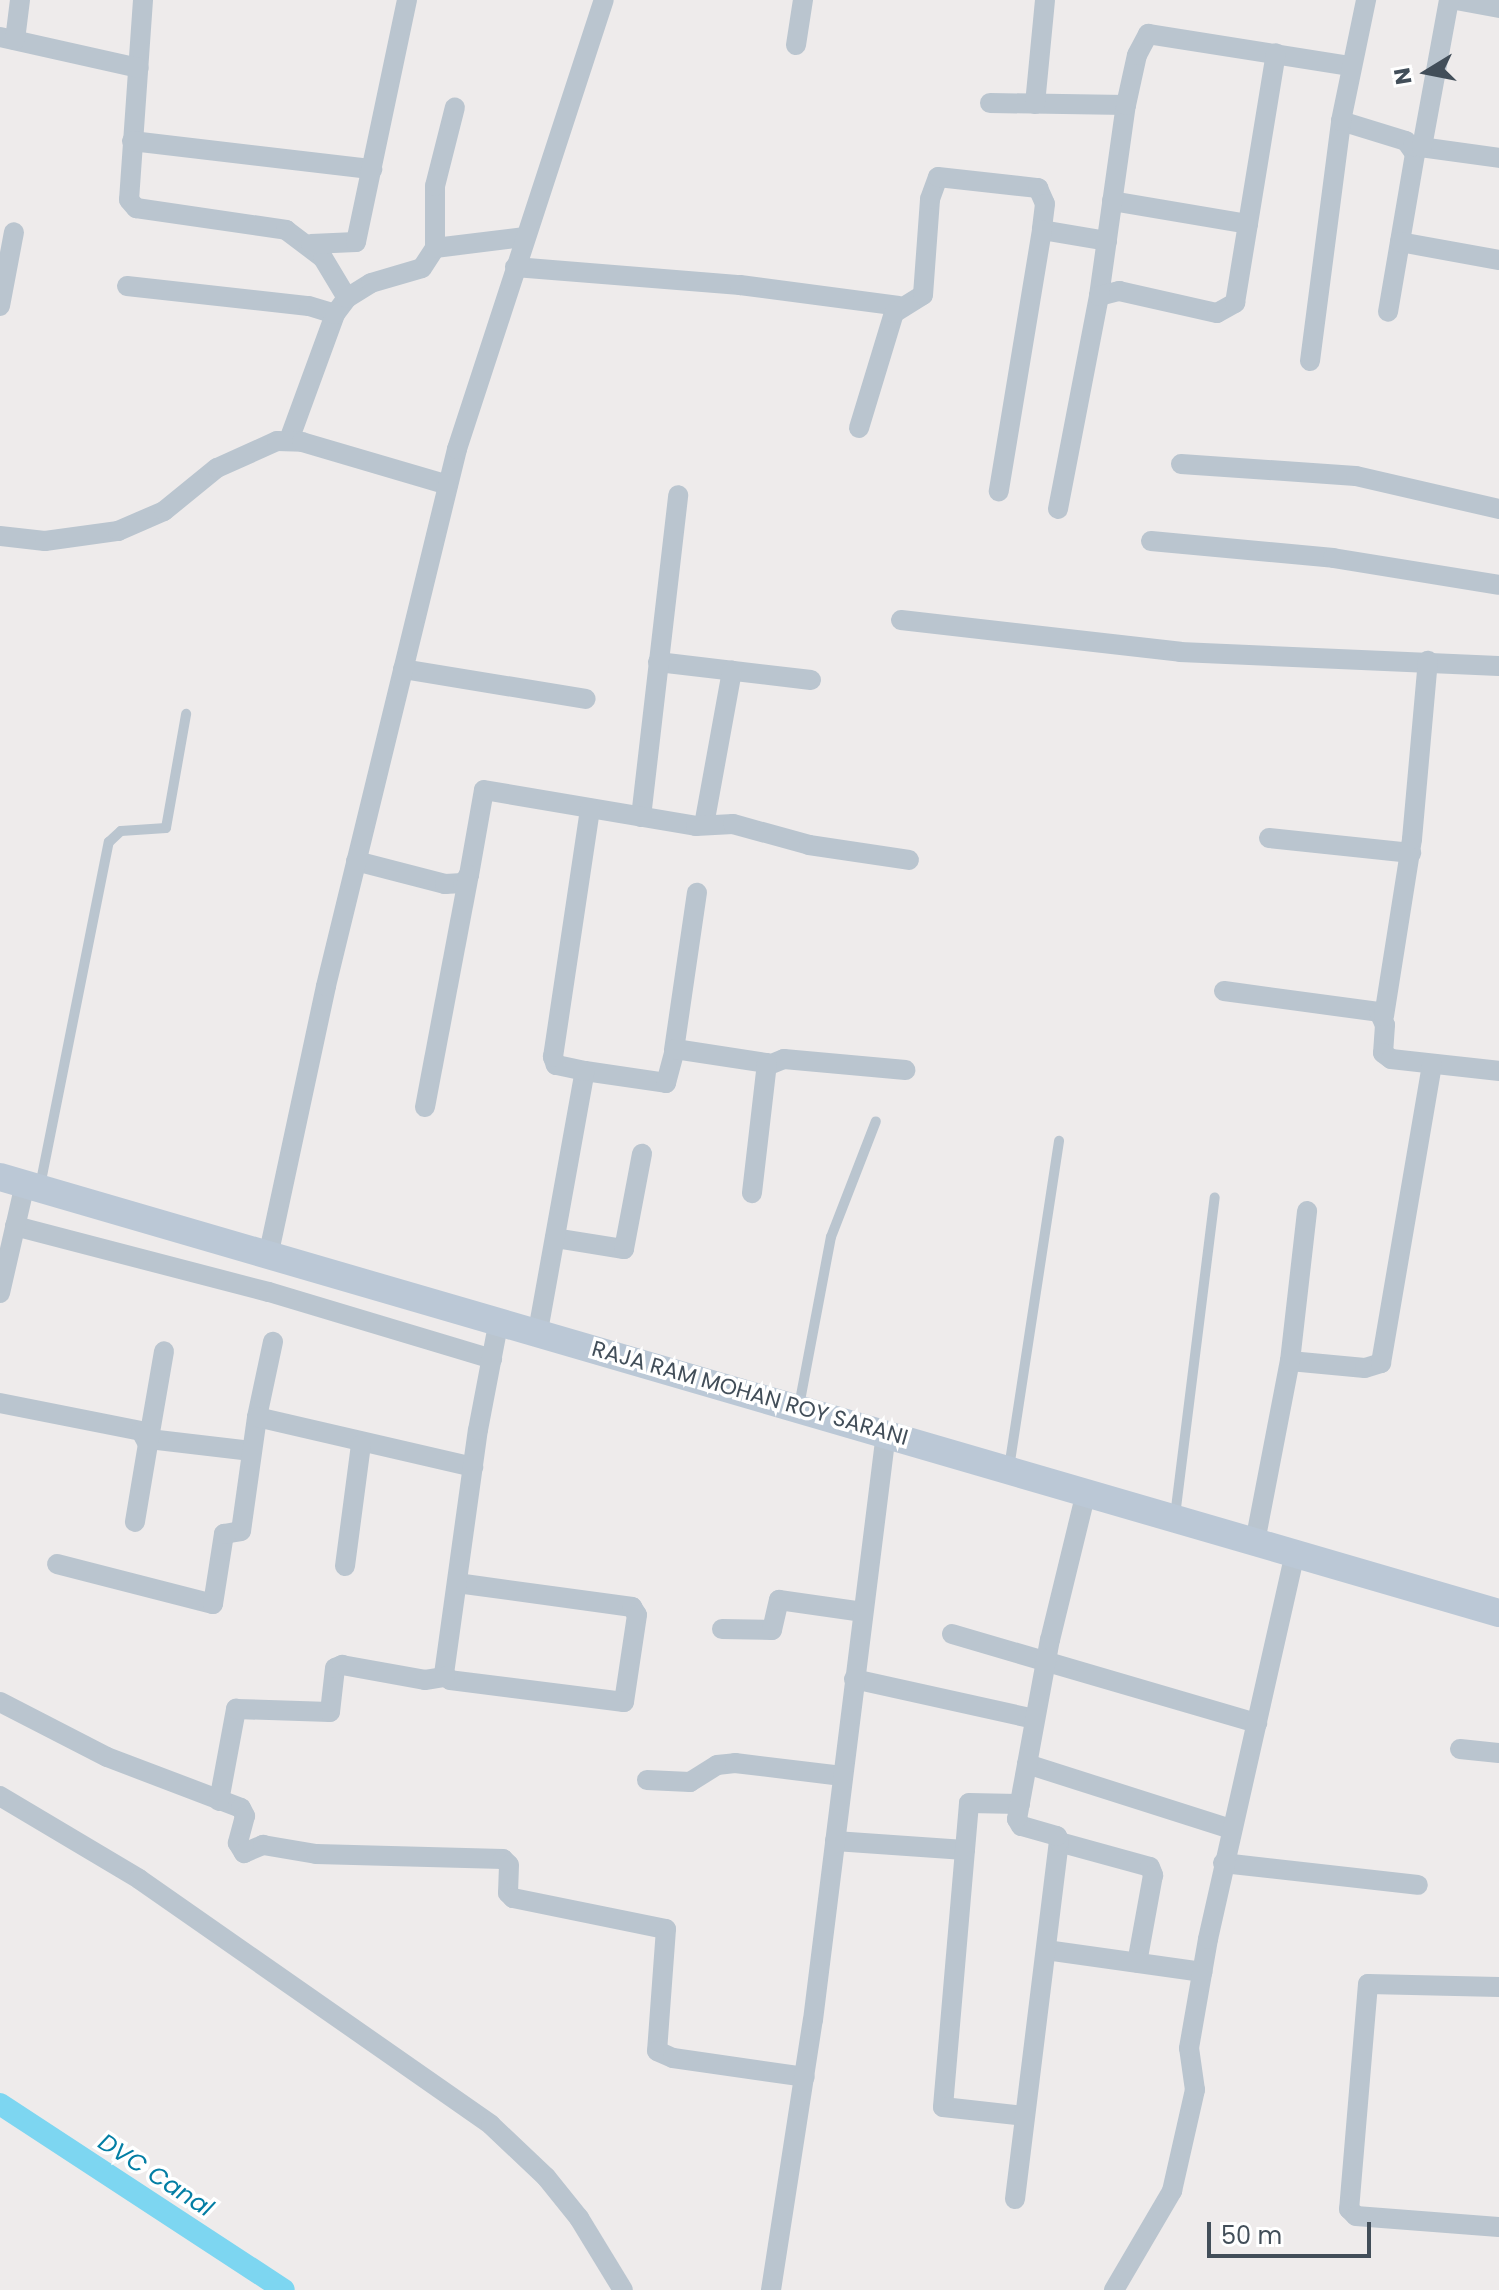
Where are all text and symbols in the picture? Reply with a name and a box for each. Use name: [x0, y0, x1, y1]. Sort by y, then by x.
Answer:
north arrow: [1387, 32, 1467, 112]
text: N: [1386, 65, 1420, 87]
street label: RAJA RAM MOHAN ROY SARANI: [589, 1335, 911, 1451]
water label: DVC Canal: [93, 2127, 219, 2223]
scale bar: [1211, 2206, 1375, 2256]
text: 50 m: [1221, 2219, 1282, 2252]

